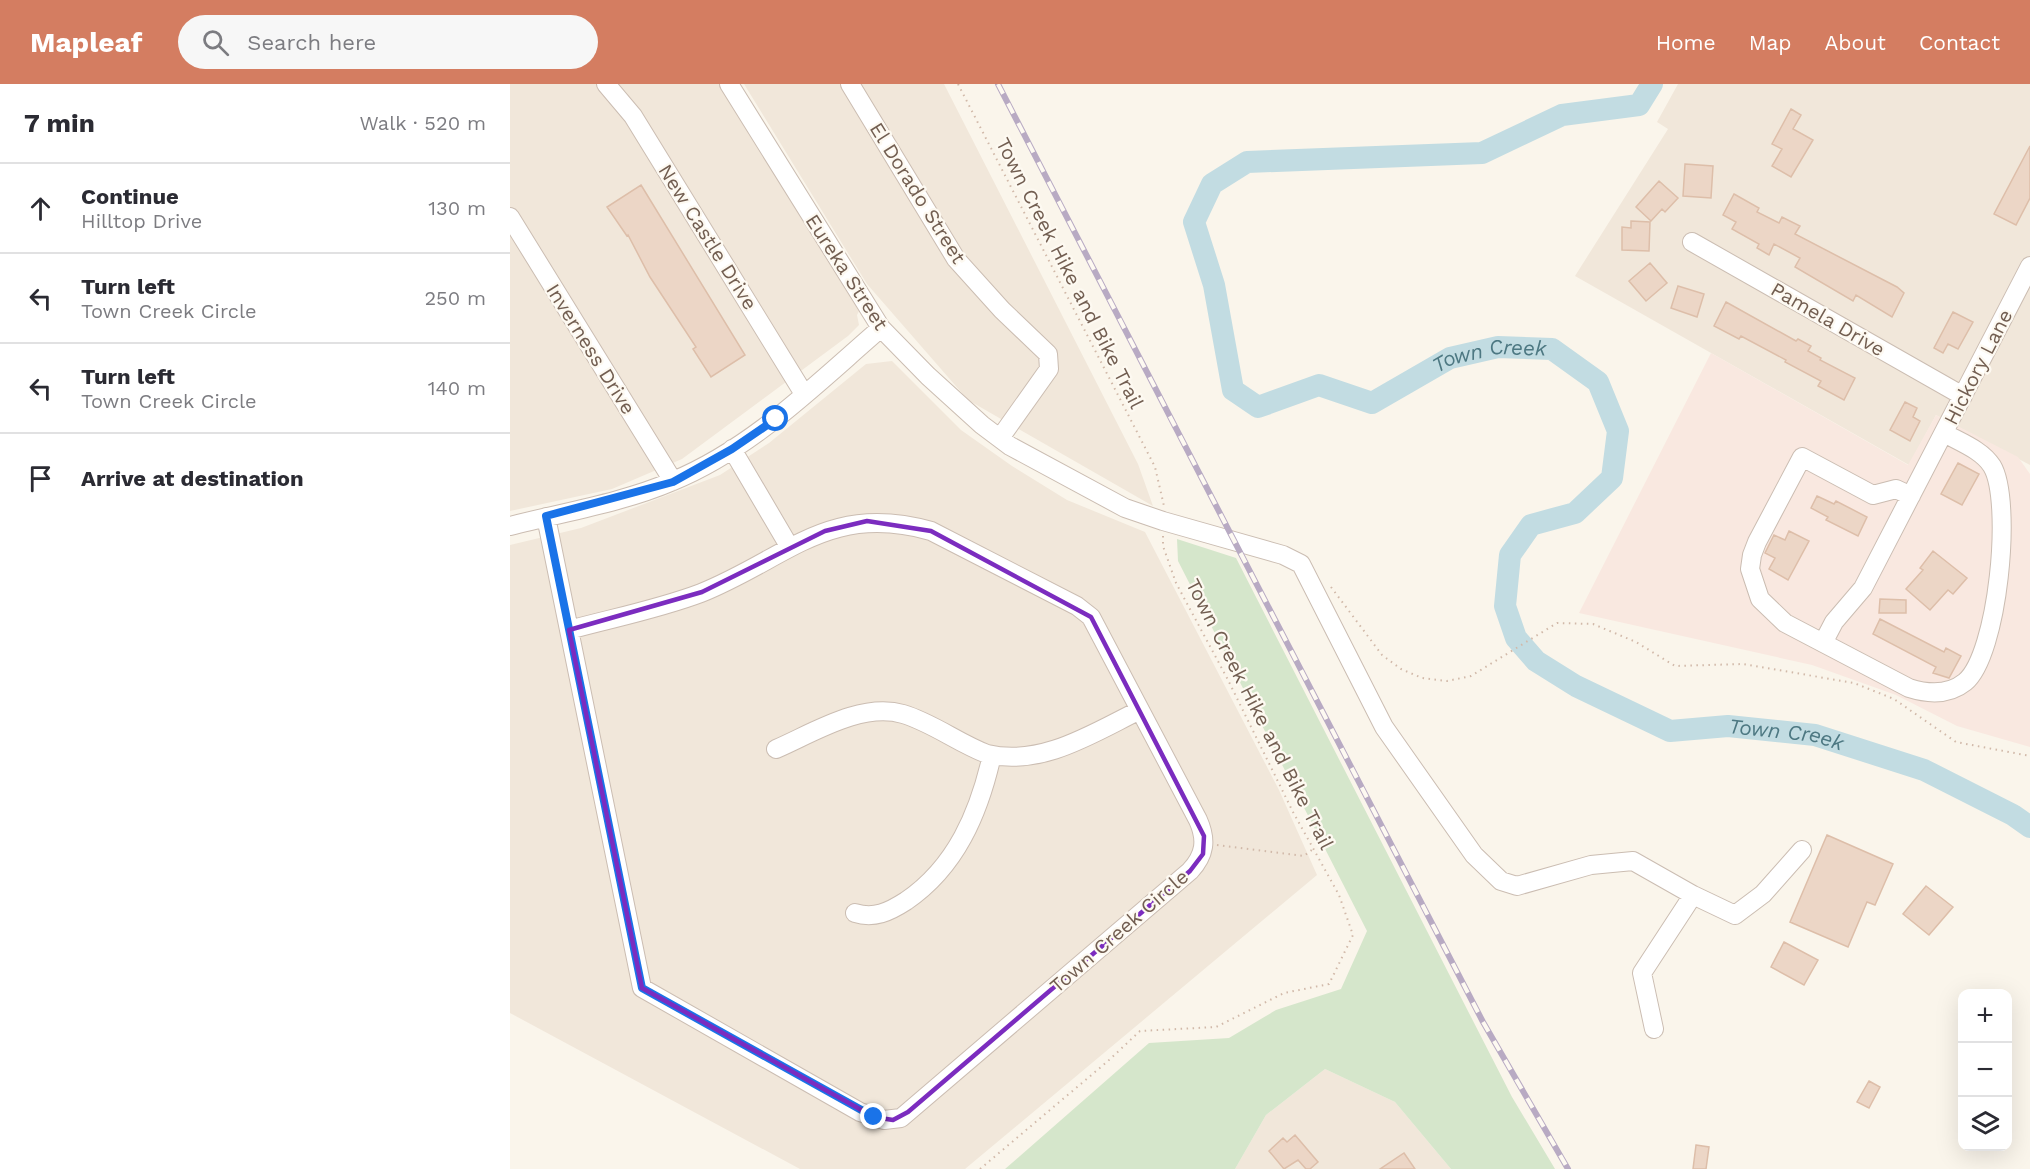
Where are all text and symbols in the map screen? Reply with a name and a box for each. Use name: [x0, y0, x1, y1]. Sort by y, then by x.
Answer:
search box: [178, 15, 598, 69]
text: Mapleaf: [30, 26, 142, 59]
icon: search: [199, 26, 232, 59]
text: Search here: [247, 30, 376, 55]
text: Home: [1656, 30, 1716, 55]
text: Map: [1749, 30, 1792, 55]
text: About: [1825, 30, 1886, 55]
text: Contact: [1919, 30, 2000, 55]
text: 7 min: [24, 108, 95, 138]
text: Walk · 520 m: [359, 111, 486, 135]
street label: El Dorado Street: [865, 118, 971, 269]
street label: Town Creek Hike and Bike Trail: [991, 134, 1149, 412]
street label: New Castle Drive: [654, 160, 762, 314]
text: Continue: [81, 184, 179, 209]
icon: ahead: [24, 192, 57, 225]
text: 130 m: [428, 196, 486, 220]
text: Hilltop Drive: [81, 209, 202, 233]
street label: Eureka Street: [801, 210, 894, 335]
text: Turn left: [81, 274, 175, 299]
street label: Pamela Drive: [1767, 277, 1889, 361]
street label: Inverness Drive: [541, 279, 641, 419]
icon: left: [24, 282, 57, 315]
text: 250 m: [424, 286, 486, 310]
text: Town Creek Circle: [81, 299, 257, 323]
street label: Hickory Lane: [1939, 305, 2017, 429]
water label: Town Creek: [1428, 333, 1547, 378]
text: Turn left: [81, 364, 175, 389]
icon: left: [24, 372, 57, 405]
text: 140 m: [428, 376, 486, 400]
text: Town Creek Circle: [81, 389, 257, 413]
route start: [762, 405, 788, 431]
icon: arrive: [24, 462, 57, 495]
text: Arrive at destination: [81, 466, 304, 491]
street label: Town Creek Hike and Bike Trail: [1181, 575, 1339, 853]
water label: Town Creek: [1728, 713, 1848, 756]
street label: Town Creek Circle: [1045, 864, 1193, 998]
map controls: [1958, 989, 2012, 1151]
button: +: [1958, 989, 2012, 1043]
button: −: [1958, 1043, 2012, 1097]
button: layers: [1958, 1097, 2012, 1151]
route end: [860, 1103, 886, 1129]

